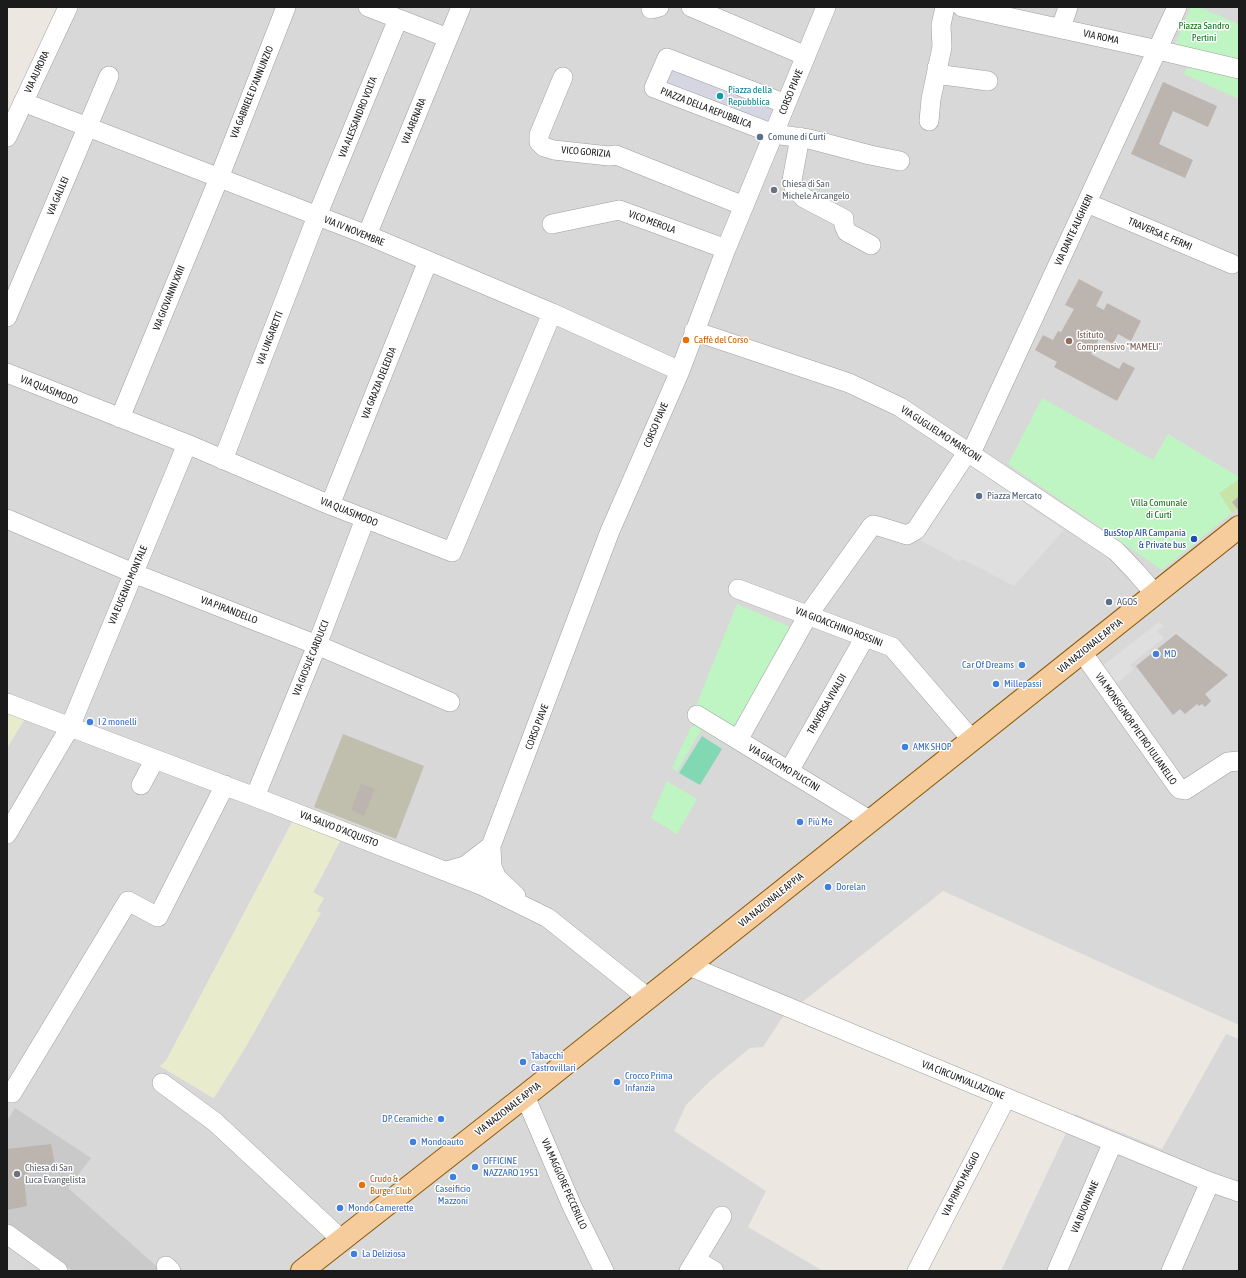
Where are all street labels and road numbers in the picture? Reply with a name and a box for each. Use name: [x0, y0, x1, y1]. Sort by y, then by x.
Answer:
street label: VIA ROMA: [1082, 27, 1120, 47]
street label: VIA GABRIELE D'ANNUNZIO: [228, 44, 276, 140]
street label: VIA AURORA: [22, 49, 52, 95]
street label: CORSO PIAVE: [776, 68, 806, 116]
street label: VIA ALESSANDRO VOLTA: [336, 75, 380, 159]
street label: PIAZZA DELLA REPUBBLICA: [659, 85, 753, 131]
street label: VIA ARENARA: [399, 96, 429, 146]
street label: VICO GORIZIA: [561, 144, 611, 160]
street label: VIA GALILEI: [44, 175, 72, 217]
street label: VIA DANTE ALIGHIERI: [1052, 193, 1096, 267]
street label: VICO MEROLA: [627, 208, 677, 236]
street label: VIA IV NOVEMBRE: [322, 213, 386, 249]
street label: TRAVERSA E. FERMI: [1126, 215, 1194, 253]
street label: VIA GIOVANNI XXIII: [150, 264, 188, 332]
street label: VIA UNGARETTI: [254, 310, 286, 366]
street label: VIA GRAZIA DELEDDA: [359, 345, 399, 421]
street label: VIA QUASIMODO: [18, 373, 80, 407]
street label: CORSO PIAVE: [641, 401, 671, 449]
street label: VIA GUGLIELMO MARCONI: [898, 403, 984, 465]
street label: VIA QUASIMODO: [318, 495, 380, 529]
street label: VIA EUGENIO MONTALE: [106, 544, 150, 626]
street label: VIA PIRANDELLO: [199, 594, 259, 626]
street label: VIA GIOACCHINO ROSSINI: [794, 605, 884, 649]
street label: VIA NAZIONALE APPIA: [1055, 616, 1125, 676]
street label: VIA GIOSUÈ CARDUCCI: [290, 618, 332, 698]
street label: VIA MONSIGNOR PIETRO IULIANELLO: [1093, 671, 1179, 787]
street label: TRAVERSA VIVALDI: [805, 672, 849, 736]
street label: CORSO PIAVE: [523, 703, 551, 751]
street label: VIA GIACOMO PUCCINI: [746, 742, 822, 794]
street label: VIA SALVO D'ACQUISTO: [298, 809, 380, 849]
street label: VIA NAZIONALE APPIA: [736, 870, 806, 930]
street label: VIA CIRCUMVALLAZIONE: [920, 1058, 1006, 1102]
street label: VIA NAZIONALE APPIA: [473, 1080, 543, 1138]
street label: VIA MAGGIORE PECCERILLO: [539, 1137, 589, 1231]
street label: VIA PRIMO MAGGIO: [940, 1150, 982, 1218]
street label: VIA BUONPANE: [1069, 1179, 1101, 1235]

